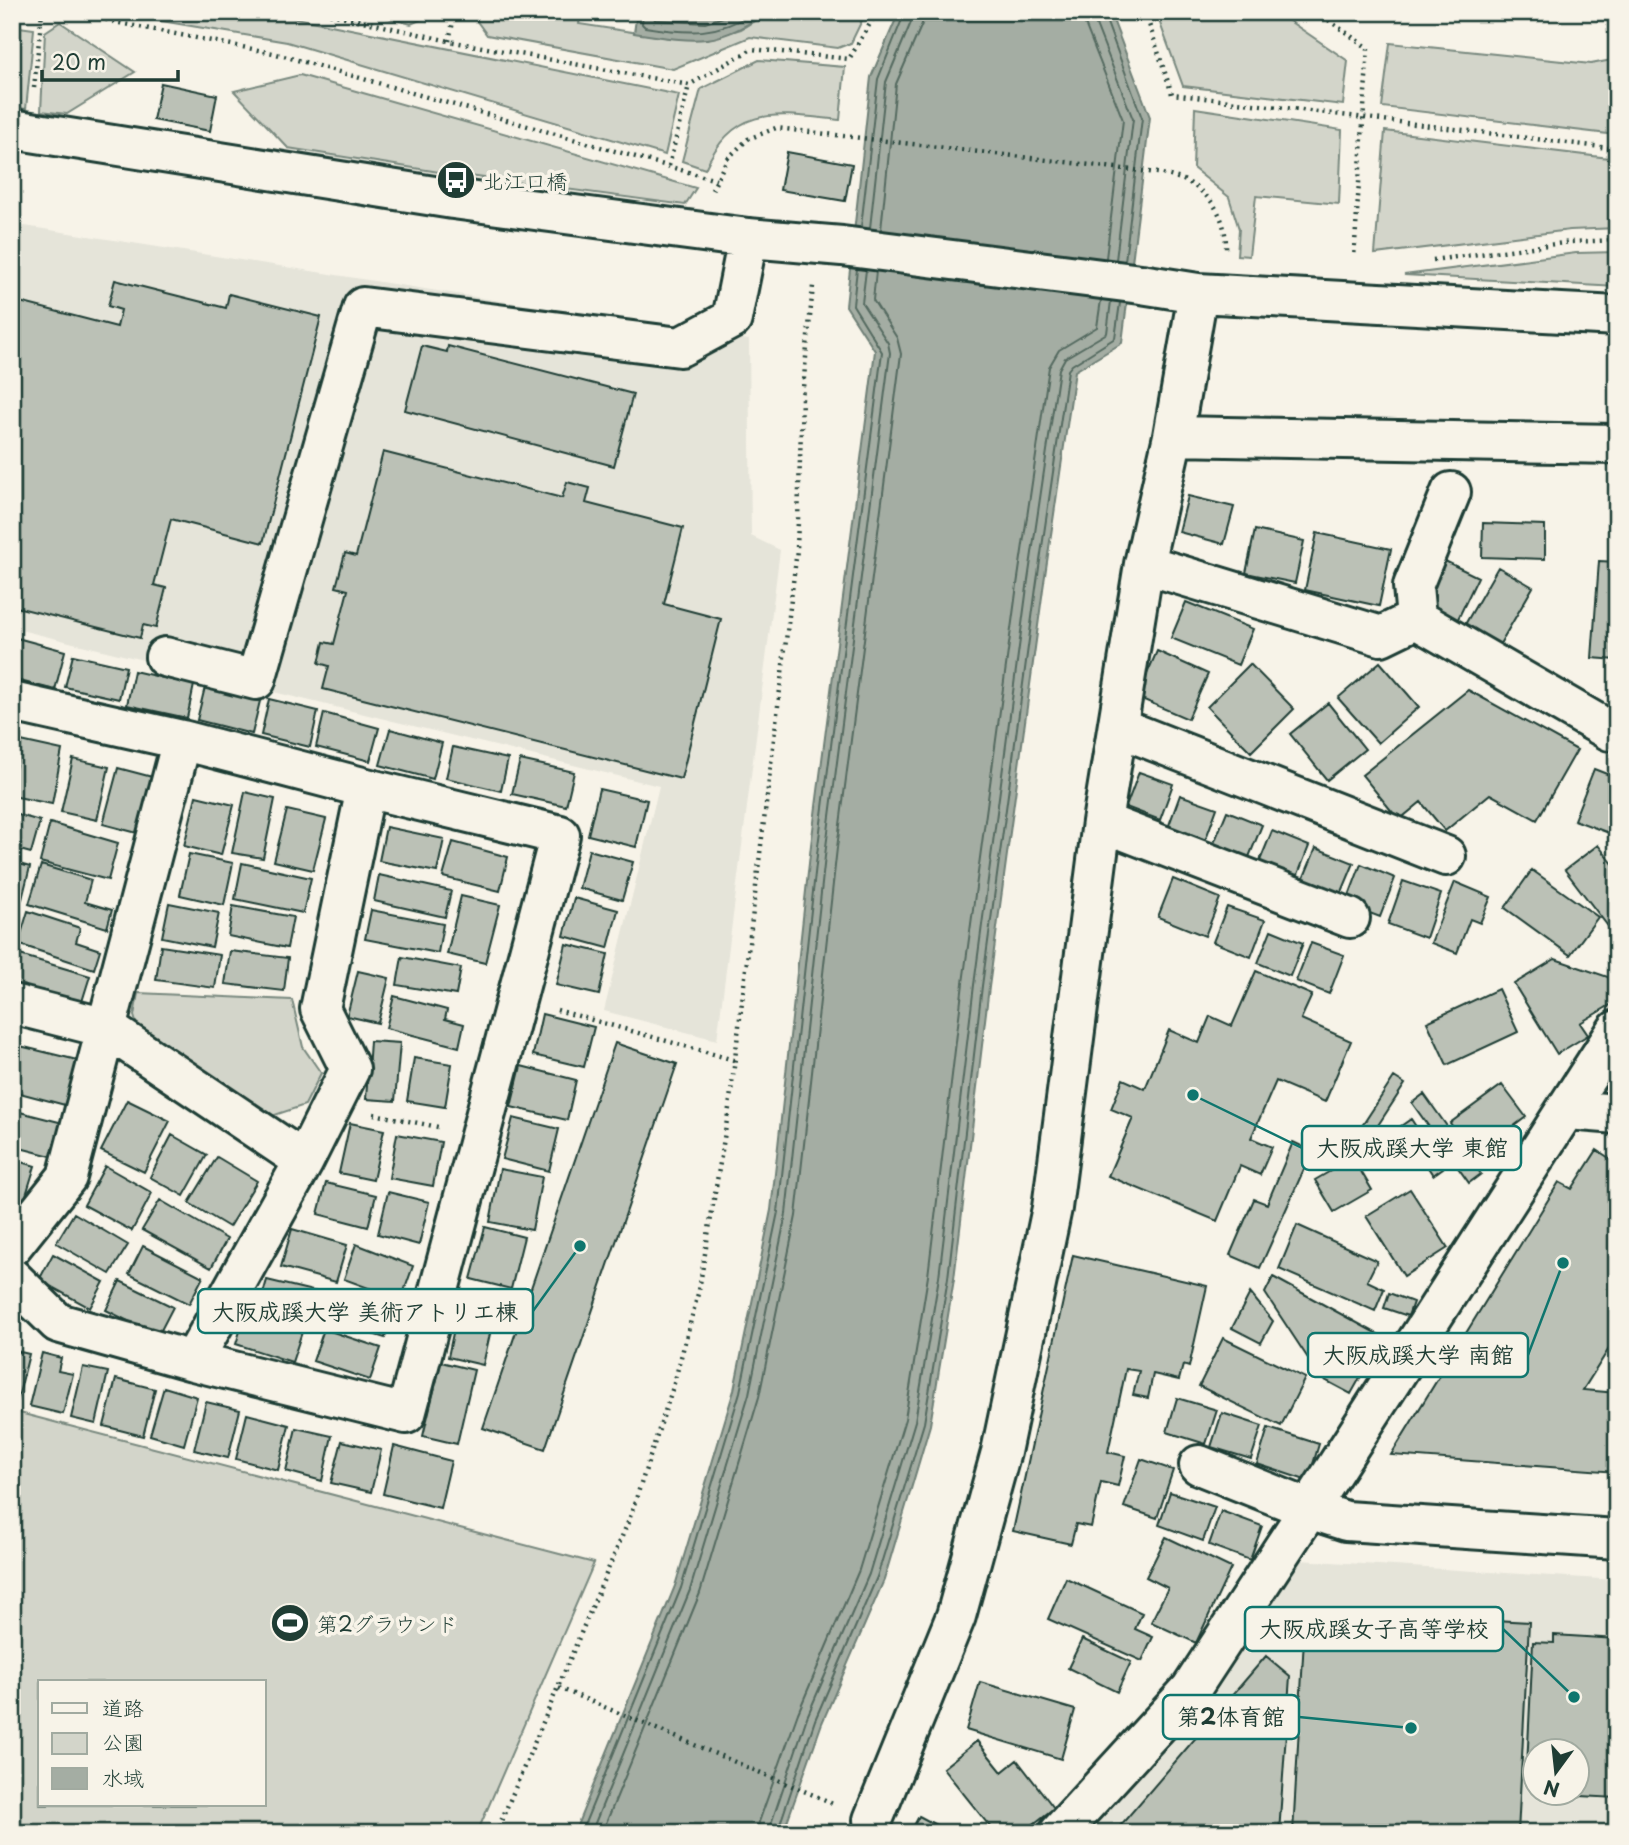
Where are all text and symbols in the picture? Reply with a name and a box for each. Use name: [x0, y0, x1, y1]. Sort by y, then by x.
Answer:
scale bar: [42, 38, 178, 82]
text: 20 m: [52, 45, 106, 77]
bus stop icon: 北江口橋: [435, 159, 477, 201]
place label: 北江口橋: [483, 164, 567, 196]
callout: 大阪成蹊大学 東館: [1302, 1126, 1521, 1170]
text: 大阪成蹊大学 東館: [1316, 1129, 1508, 1164]
callout: 大阪成蹊大学 美術アトリエ棟: [198, 1289, 533, 1333]
text: 大阪成蹊大学 美術アトリエ棟: [212, 1293, 518, 1328]
callout: 大阪成蹊大学 南館: [1308, 1333, 1528, 1377]
text: 大阪成蹊大学 南館: [1322, 1336, 1514, 1371]
sports icon: 第2グラウンド: [269, 1602, 311, 1644]
place label: 第2グラウンド: [317, 1607, 458, 1639]
callout: 大阪成蹊女子高等学校: [1245, 1607, 1503, 1651]
text: 大阪成蹊女子高等学校: [1259, 1610, 1489, 1645]
legend: [38, 1680, 266, 1806]
text: 道路: [102, 1691, 144, 1723]
callout: 第2体育館: [1163, 1695, 1299, 1739]
text: 第2体育館: [1177, 1698, 1285, 1733]
text: 公園: [102, 1725, 144, 1757]
north arrow: [1520, 1736, 1590, 1806]
text: 水域: [102, 1761, 144, 1793]
text: N: [1540, 1774, 1562, 1805]

